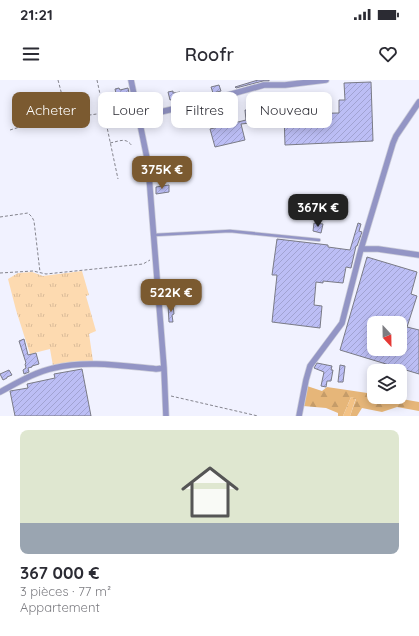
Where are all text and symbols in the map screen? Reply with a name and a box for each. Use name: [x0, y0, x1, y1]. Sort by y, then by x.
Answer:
text: 21:21: [20, 5, 53, 24]
icon: menu: [20, 43, 42, 65]
text: Roofr: [185, 43, 234, 66]
icon: heart: [377, 43, 399, 65]
chip: Acheter: [12, 92, 90, 128]
chip: Louer: [98, 92, 163, 128]
chip: Filtres: [171, 92, 238, 128]
chip: Nouveau: [246, 92, 332, 128]
pin: 375K €: [129, 156, 195, 190]
text: 375K €: [141, 161, 183, 177]
pin: 367K €: [285, 194, 351, 228]
text: 367K €: [297, 199, 339, 215]
pin: 522K €: [138, 279, 204, 313]
text: 522K €: [150, 284, 192, 300]
north arrow: [367, 316, 407, 356]
map controls: [367, 316, 407, 404]
button: layers: [367, 364, 407, 404]
icon: home: [174, 456, 246, 528]
text: 367 000 €: [20, 562, 99, 583]
text: 3 pièces · 77 m²: [20, 583, 111, 599]
text: Appartement: [20, 599, 100, 615]

